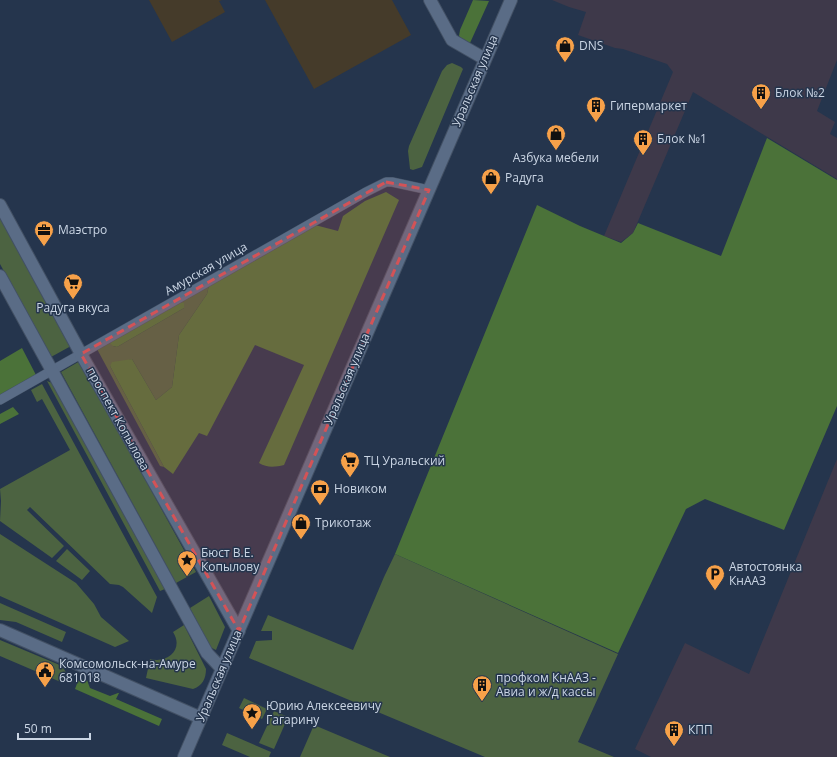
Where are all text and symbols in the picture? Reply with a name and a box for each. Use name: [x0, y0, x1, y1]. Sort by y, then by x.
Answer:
street label: Уральская улица: [447, 32, 502, 129]
shop icon: DNS: [554, 35, 576, 63]
place label: DNS: [579, 37, 603, 54]
building icon: Блок №2: [750, 82, 772, 110]
place label: Блок №2: [775, 84, 825, 101]
building icon: Гипермаркет: [585, 95, 607, 123]
place label: Гипермаркет: [610, 97, 687, 114]
shop icon: Азбука мебели: [545, 123, 567, 151]
building icon: Блок №1: [632, 128, 654, 156]
place label: Блок №1: [657, 130, 707, 147]
place label: Азбука мебели: [513, 149, 599, 166]
shop icon: Радуга: [480, 167, 502, 195]
place label: Радуга: [505, 169, 544, 186]
office icon: Маэстро: [33, 219, 55, 247]
place label: Маэстро: [58, 221, 107, 238]
street label: Амурская улица: [161, 238, 250, 299]
supermarket icon: Радуга вкуса: [62, 272, 84, 300]
place label: Радуга вкуса: [36, 299, 110, 316]
street label: Уральская улица: [319, 330, 374, 427]
street label: проспект Копылова: [83, 364, 154, 473]
supermarket icon: ТЦ Уральский: [339, 450, 361, 478]
place label: ТЦ Уральский: [364, 452, 445, 469]
bank icon: Новиком: [309, 478, 331, 506]
place label: Новиком: [334, 480, 387, 497]
shop icon: Трикотаж: [290, 512, 312, 540]
place label: Трикотаж: [315, 514, 371, 531]
place label: Бюст В.Е. Копылову: [201, 544, 260, 575]
place icon: Бюст В.Е. Копылову: [176, 549, 198, 577]
place label: Автостоянка КнААЗ: [729, 558, 802, 589]
parking icon: Автостоянка КнААЗ: [704, 563, 726, 591]
street label: Уральская улица: [191, 627, 246, 724]
place label: Комсомольск-на-Амуре 681018: [59, 655, 196, 686]
public building icon: Комсомольск-на-Амуре 681018: [34, 660, 56, 688]
place label: профком КнААЗ - Авиа и ж/д кассы: [496, 669, 596, 700]
building icon: профком КнААЗ - Авиа и ж/д кассы: [471, 674, 493, 702]
place label: Юрию Алексеевичу Гагарину: [266, 697, 382, 728]
place icon: Юрию Алексеевичу Гагарину: [241, 702, 263, 730]
scale bar: [18, 715, 90, 741]
building icon: КПП: [663, 719, 685, 747]
text: 50 m: [24, 720, 52, 737]
place label: КПП: [688, 721, 713, 738]

